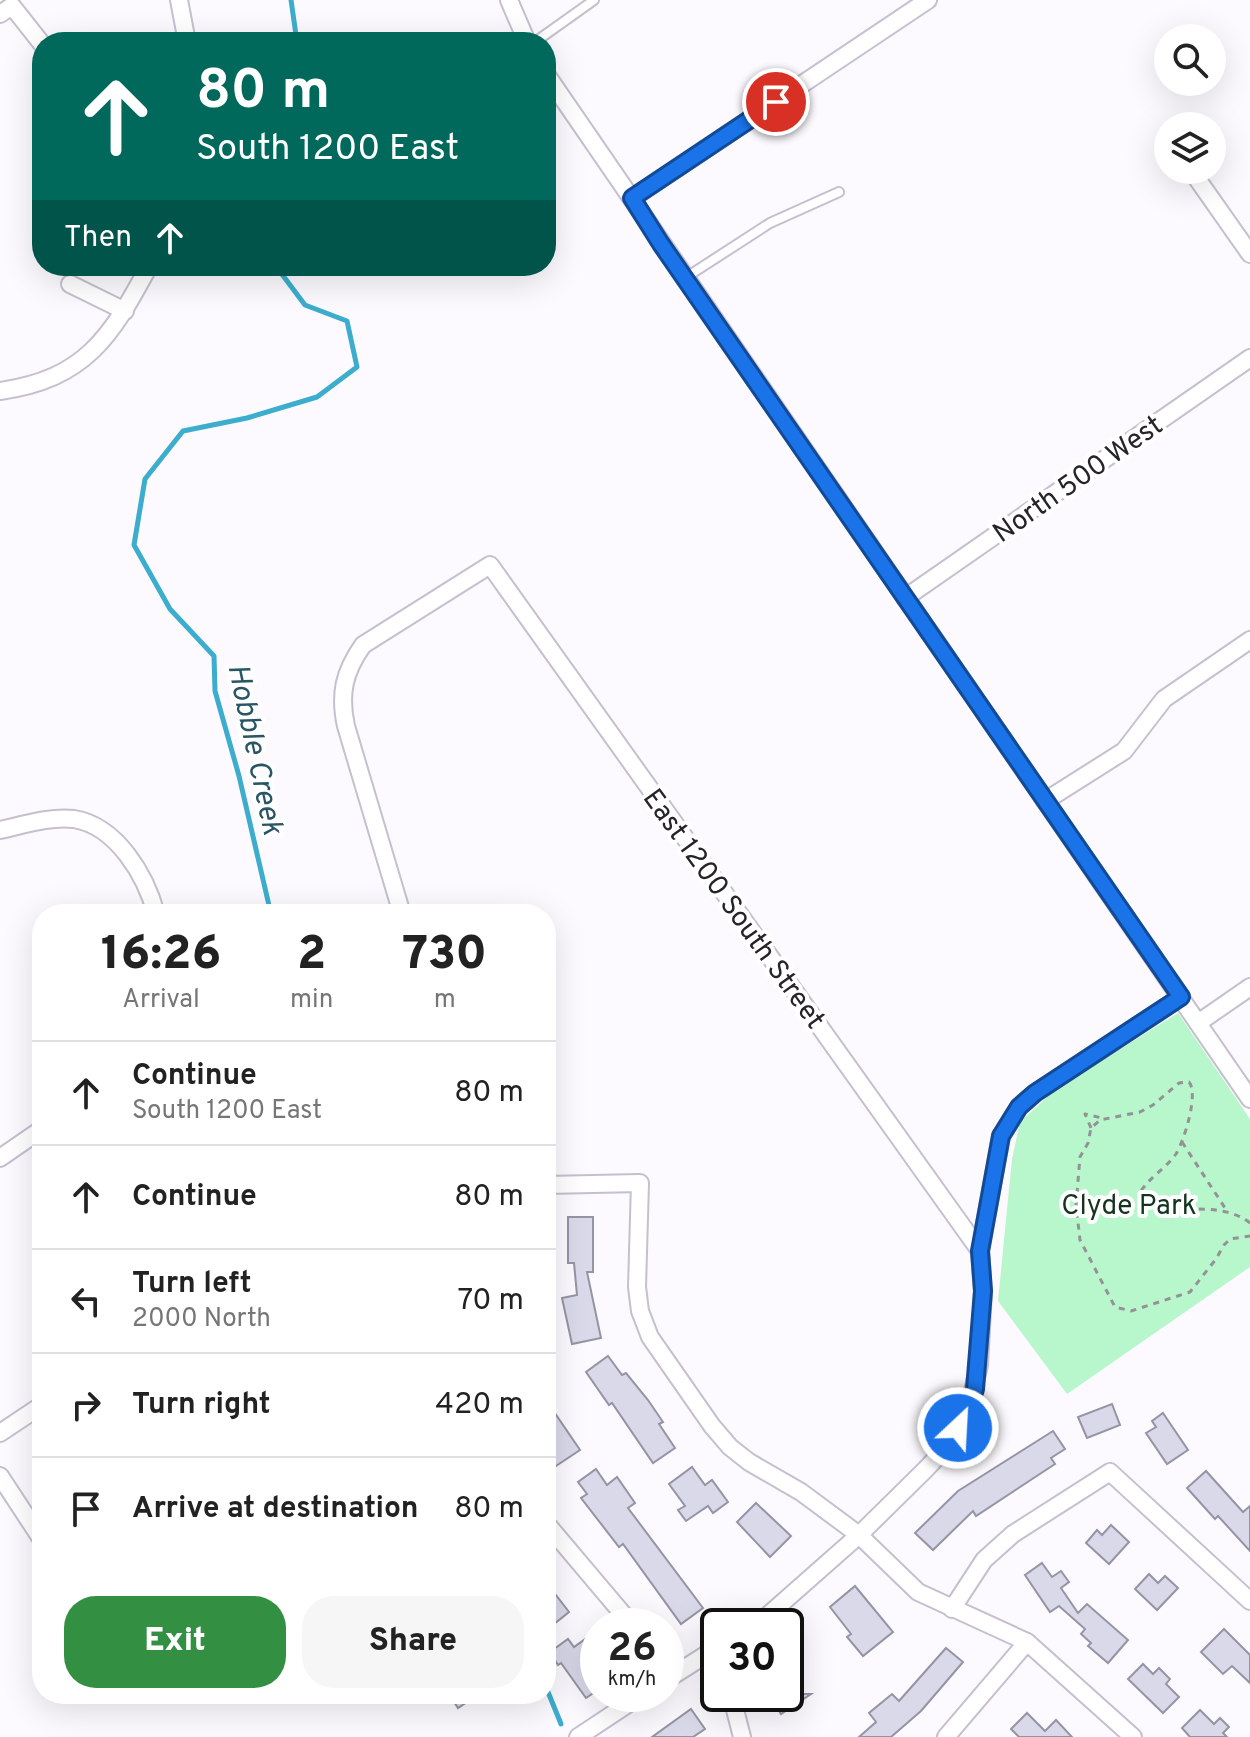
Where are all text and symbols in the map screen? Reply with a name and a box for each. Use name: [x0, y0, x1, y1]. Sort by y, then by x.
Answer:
map controls: [1154, 24, 1226, 184]
button: search: [1154, 24, 1226, 96]
text: 80 m: [196, 58, 330, 128]
icon: ahead: [64, 64, 168, 168]
pin: [742, 68, 810, 136]
icon: arrive: [754, 80, 798, 124]
button: layers: [1154, 112, 1226, 184]
text: South 1200 East: [196, 127, 459, 173]
icon: ahead: [148, 216, 192, 260]
text: Then: [64, 220, 132, 257]
street label: North 500 West: [987, 409, 1171, 552]
water label: Hobble Creek: [217, 661, 290, 839]
street label: East 1200 South Street: [633, 783, 832, 1037]
text: 16:26: [101, 926, 221, 986]
text: 2: [297, 926, 326, 986]
text: 730: [402, 926, 487, 986]
text: Arrival: [122, 984, 200, 1017]
text: min: [290, 984, 333, 1017]
text: m: [434, 984, 456, 1017]
text: Continue: [132, 1058, 257, 1095]
icon: ahead: [64, 1071, 108, 1115]
text: 80 m: [454, 1075, 524, 1112]
text: South 1200 East: [132, 1095, 322, 1128]
icon: ahead: [64, 1175, 108, 1219]
text: Continue: [132, 1179, 257, 1216]
text: 80 m: [454, 1179, 524, 1216]
park label: Clyde Park: [1061, 1189, 1197, 1225]
text: Turn left: [132, 1266, 252, 1303]
icon: left: [64, 1279, 108, 1323]
text: 70 m: [458, 1283, 524, 1320]
text: 2000 North: [132, 1303, 271, 1336]
icon: right: [64, 1383, 108, 1427]
position arrow: [916, 1386, 1000, 1470]
text: Turn right: [132, 1387, 270, 1424]
text: 420 m: [435, 1387, 524, 1424]
icon: arrive: [64, 1487, 108, 1531]
text: Arrive at destination: [132, 1491, 418, 1528]
text: 80 m: [454, 1491, 524, 1528]
button: Exit: [64, 1596, 286, 1688]
button: Share: [302, 1596, 524, 1688]
speed limit sign: 30: [700, 1608, 804, 1712]
text: 26: [607, 1625, 657, 1675]
text: km/h: [608, 1667, 656, 1693]

